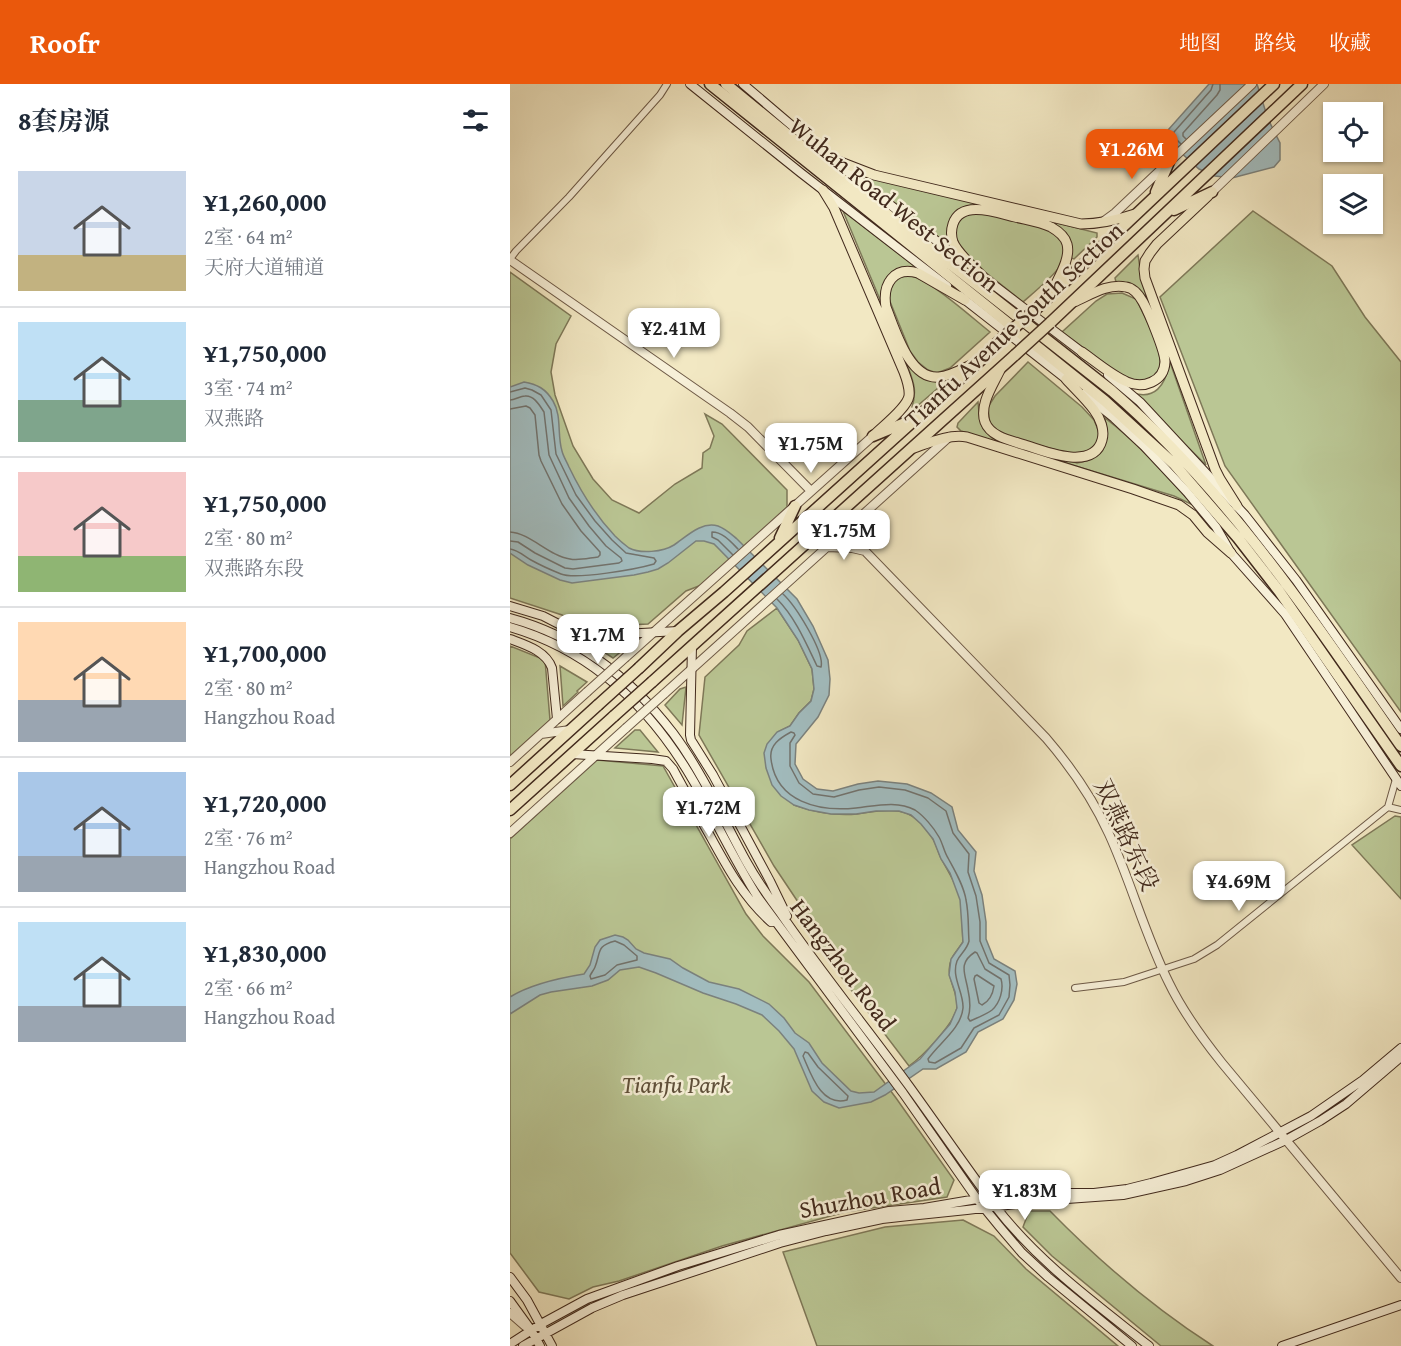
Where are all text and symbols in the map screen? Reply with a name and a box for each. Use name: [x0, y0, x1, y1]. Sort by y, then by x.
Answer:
text: Roofr: [30, 22, 100, 63]
text: 地图: [1179, 27, 1221, 58]
text: 路线: [1254, 27, 1296, 58]
text: 收藏: [1329, 27, 1371, 58]
text: 8套房源: [18, 101, 109, 140]
map controls: [1323, 102, 1383, 234]
button: locate: [1323, 102, 1383, 162]
icon: filters: [459, 104, 492, 137]
street label: Wuhan Road West Section: [782, 109, 1007, 301]
pin: ¥1.26M: [1083, 129, 1181, 180]
text: ¥1.26M: [1100, 134, 1164, 163]
button: layers: [1323, 174, 1383, 234]
text: ¥1,260,000: [204, 182, 326, 221]
icon: home: [66, 195, 138, 267]
street label: Tianfu Avenue South Section: [896, 213, 1132, 436]
text: 2室 · 64 m²: [204, 222, 293, 251]
text: 天府大道辅道: [204, 252, 324, 281]
pin: ¥2.41M: [625, 308, 723, 359]
text: ¥2.41M: [642, 313, 706, 342]
text: ¥1,750,000: [204, 333, 326, 372]
icon: home: [66, 346, 138, 418]
text: 3室 · 74 m²: [204, 373, 293, 402]
text: 双燕路: [204, 403, 264, 432]
pin: ¥1.75M: [762, 423, 860, 474]
text: ¥1.75M: [779, 428, 843, 457]
text: ¥1,750,000: [204, 483, 326, 522]
icon: home: [66, 496, 138, 568]
pin: ¥1.75M: [795, 510, 893, 561]
text: ¥1.75M: [812, 515, 876, 544]
text: 2室 · 80 m²: [204, 523, 293, 552]
text: 双燕路东段: [204, 553, 304, 582]
pin: ¥1.7M: [556, 614, 640, 665]
text: ¥1.7M: [571, 619, 625, 648]
text: ¥1,700,000: [204, 633, 326, 672]
icon: home: [66, 646, 138, 718]
text: 2室 · 80 m²: [204, 673, 293, 702]
text: Hangzhou Road: [204, 702, 335, 731]
street label: 双燕路东段: [1085, 773, 1168, 897]
text: ¥1,720,000: [204, 783, 326, 822]
pin: ¥1.72M: [660, 787, 758, 838]
text: ¥1.72M: [677, 792, 741, 821]
icon: home: [66, 796, 138, 868]
text: 2室 · 76 m²: [204, 823, 293, 852]
text: Hangzhou Road: [204, 852, 335, 881]
pin: ¥4.69M: [1190, 861, 1288, 912]
text: ¥4.69M: [1207, 866, 1271, 895]
street label: Hangzhou Road: [782, 891, 905, 1038]
text: ¥1,830,000: [204, 933, 326, 972]
icon: home: [66, 946, 138, 1018]
text: 2室 · 66 m²: [204, 973, 293, 1002]
text: Hangzhou Road: [204, 1002, 335, 1031]
park label: Tianfu Park: [622, 1067, 730, 1102]
street label: Shuzhou Road: [797, 1168, 943, 1227]
pin: ¥1.83M: [976, 1170, 1074, 1221]
text: ¥1.83M: [993, 1175, 1057, 1204]

